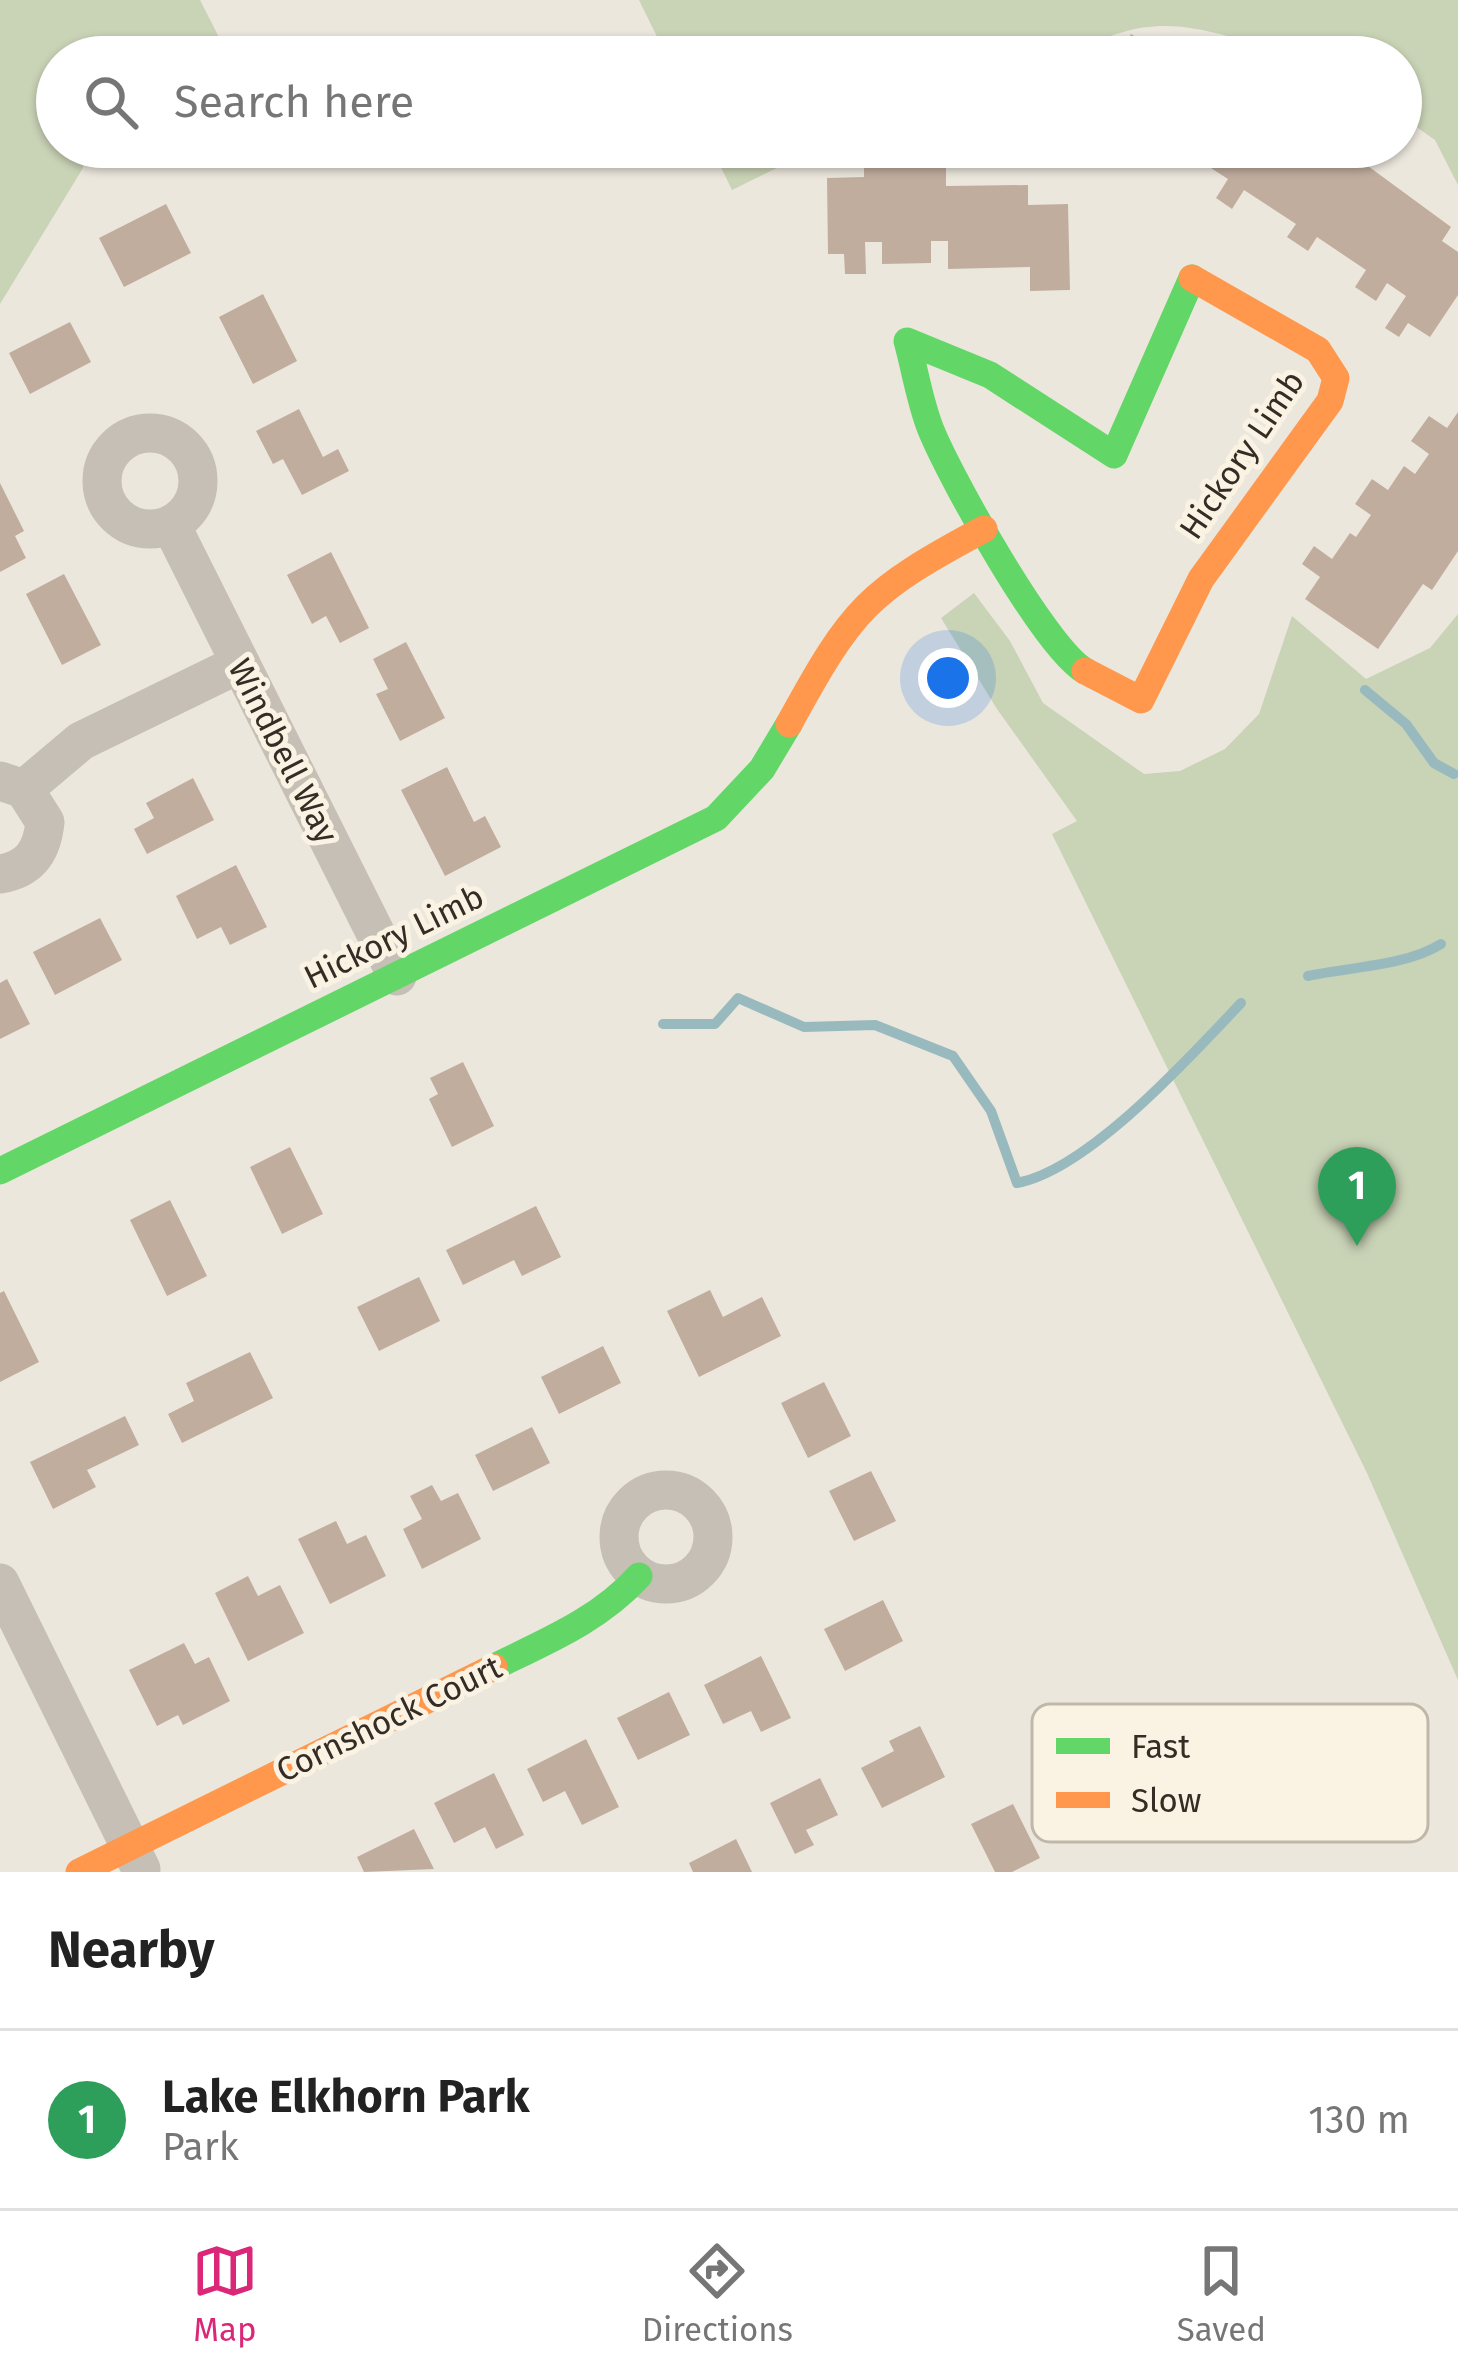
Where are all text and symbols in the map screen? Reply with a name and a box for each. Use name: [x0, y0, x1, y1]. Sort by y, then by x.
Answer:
search box: [36, 36, 1422, 168]
icon: search: [78, 69, 144, 135]
text: Search here: [174, 75, 414, 129]
street label: Hickory Limb: [1171, 363, 1313, 547]
your location: [918, 648, 978, 708]
street label: Windbell Way: [219, 652, 347, 850]
street label: Hickory Limb: [298, 876, 490, 998]
pin: 1: [1318, 1147, 1396, 1246]
street label: Cornshock Court: [270, 1647, 508, 1791]
legend: [1032, 1704, 1428, 1842]
text: Fast: [1131, 1727, 1190, 1767]
text: Slow: [1131, 1781, 1201, 1821]
text: Nearby: [48, 1919, 214, 1981]
text: Lake Elkhorn Park: [162, 2070, 530, 2124]
text: 1: [78, 2097, 96, 2143]
text: 130 m: [1308, 2097, 1410, 2143]
text: Park: [162, 2124, 239, 2170]
tab: Map: [192, 2238, 258, 2350]
tab: Directions: [642, 2238, 793, 2350]
tab: Saved: [1177, 2238, 1266, 2350]

